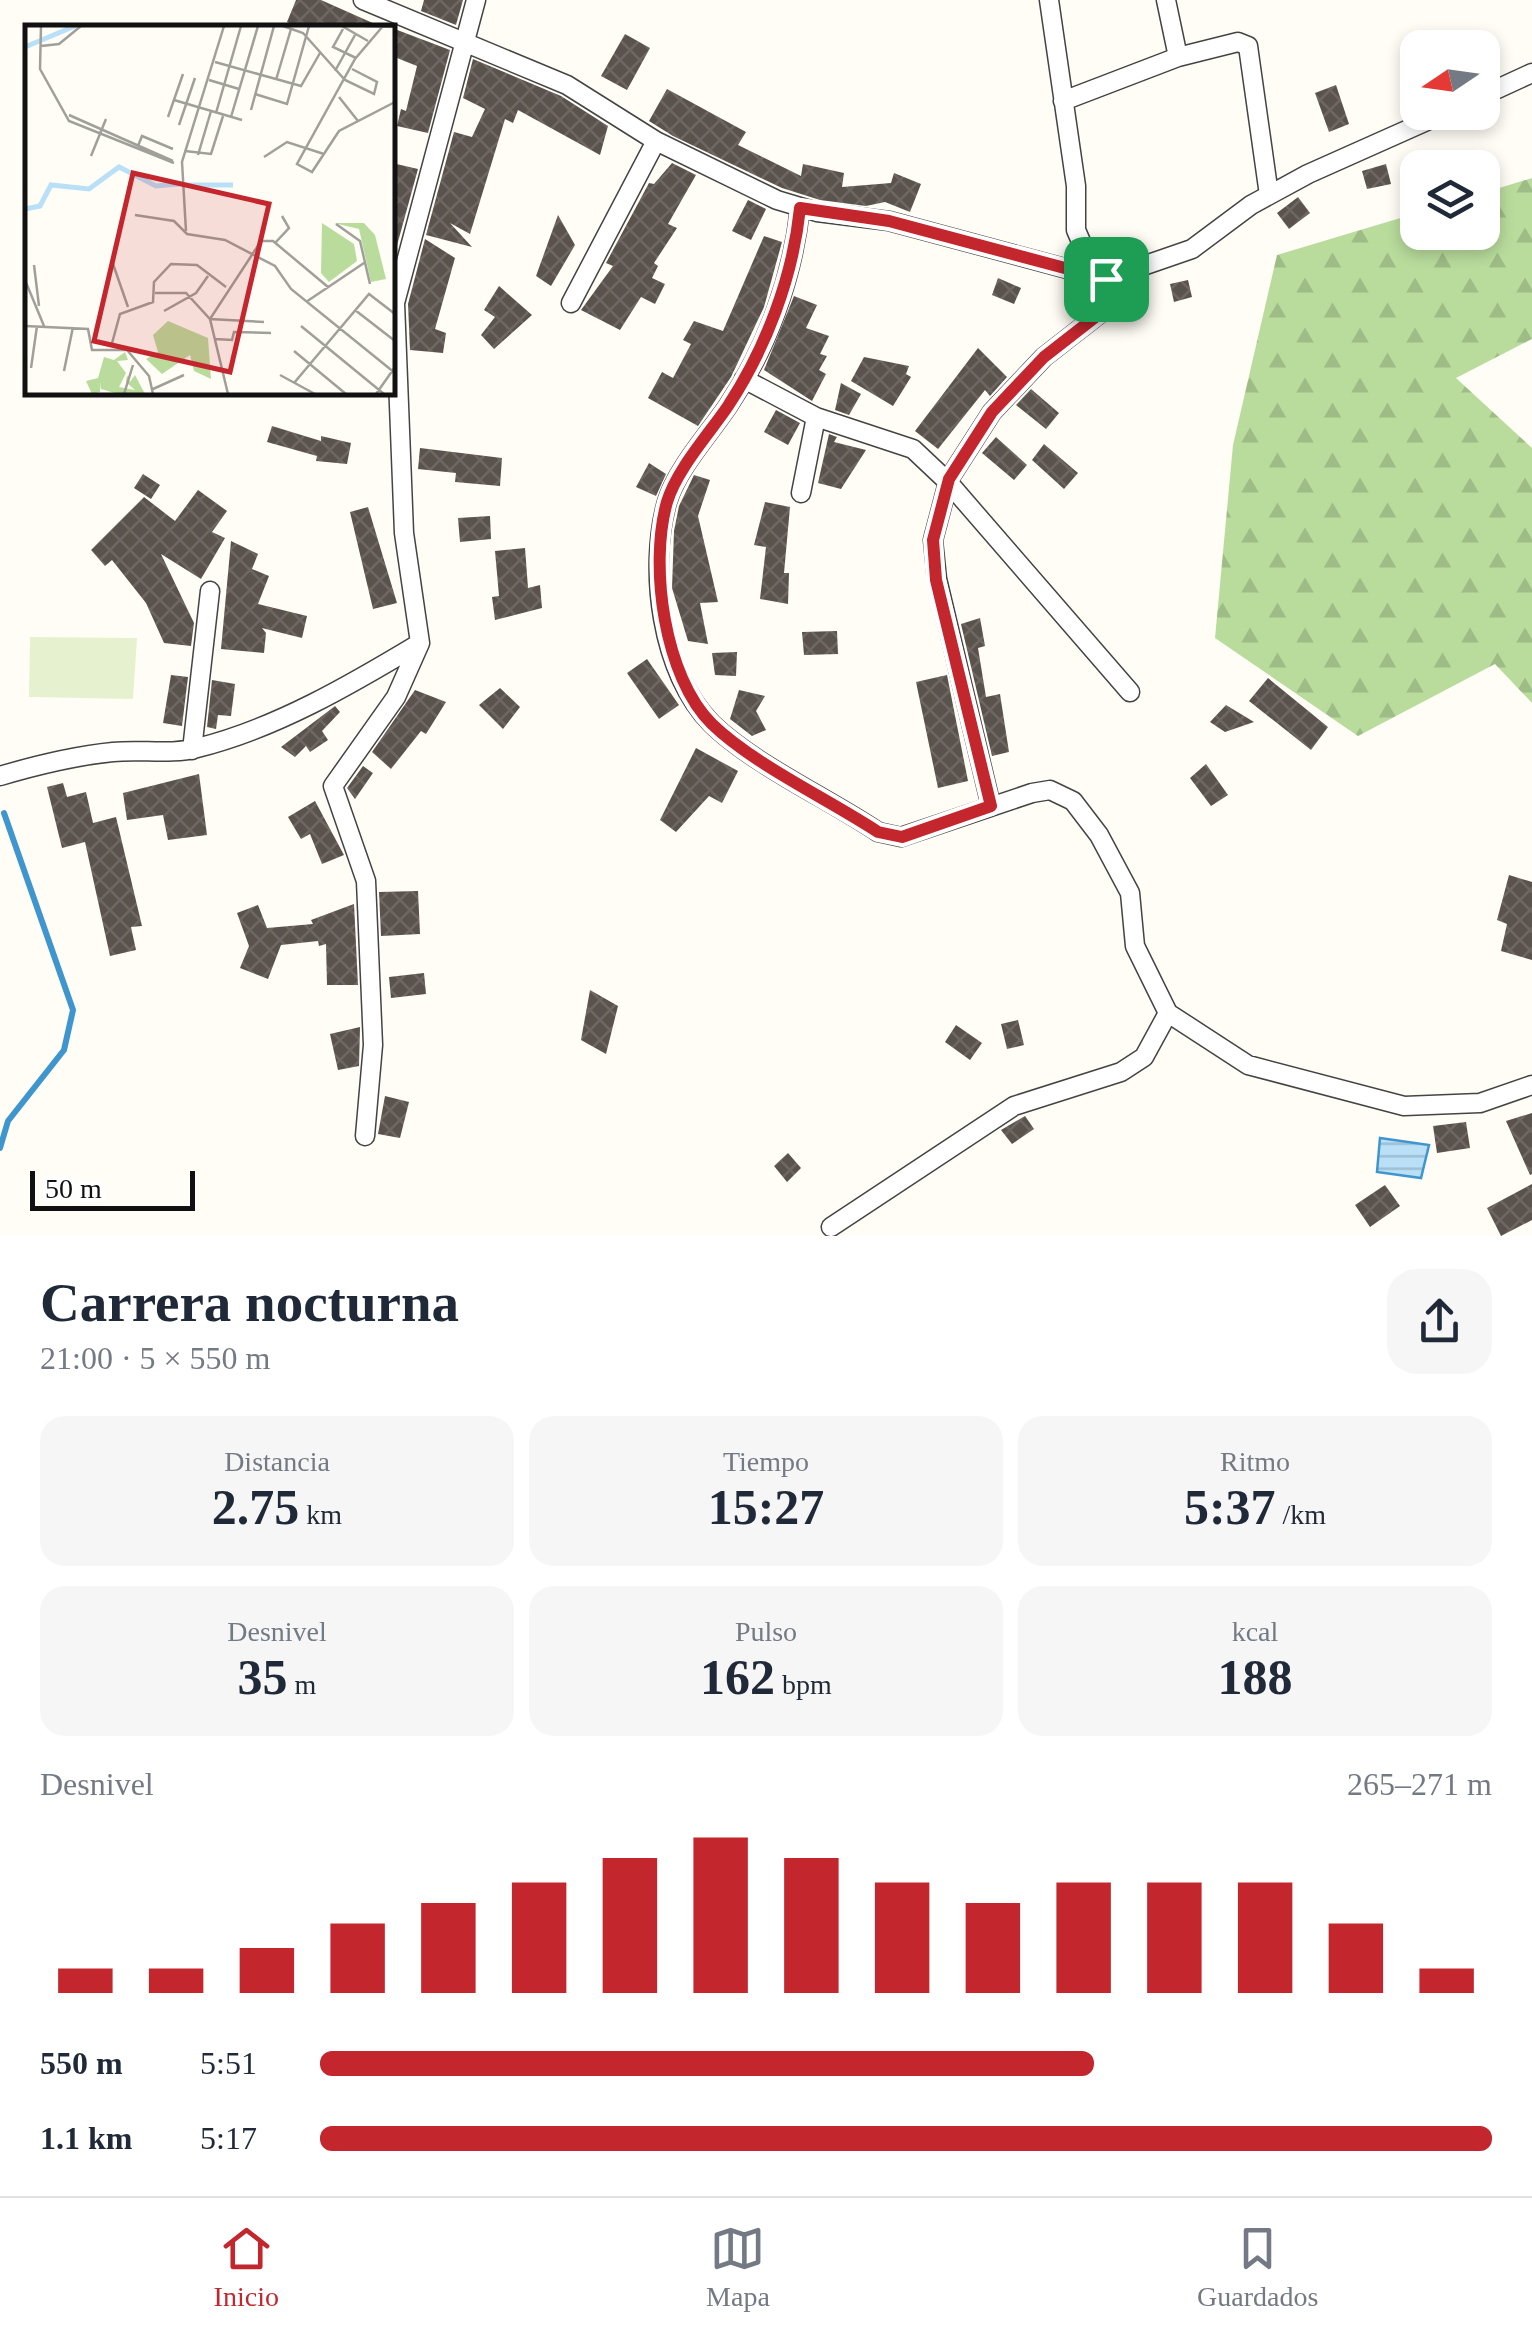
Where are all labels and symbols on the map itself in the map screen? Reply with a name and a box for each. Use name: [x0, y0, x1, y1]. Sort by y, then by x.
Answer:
inset map: [25, 25, 395, 395]
north arrow: [1400, 30, 1500, 130]
pin: [1064, 237, 1149, 322]
scale bar: [30, 1166, 195, 1210]

